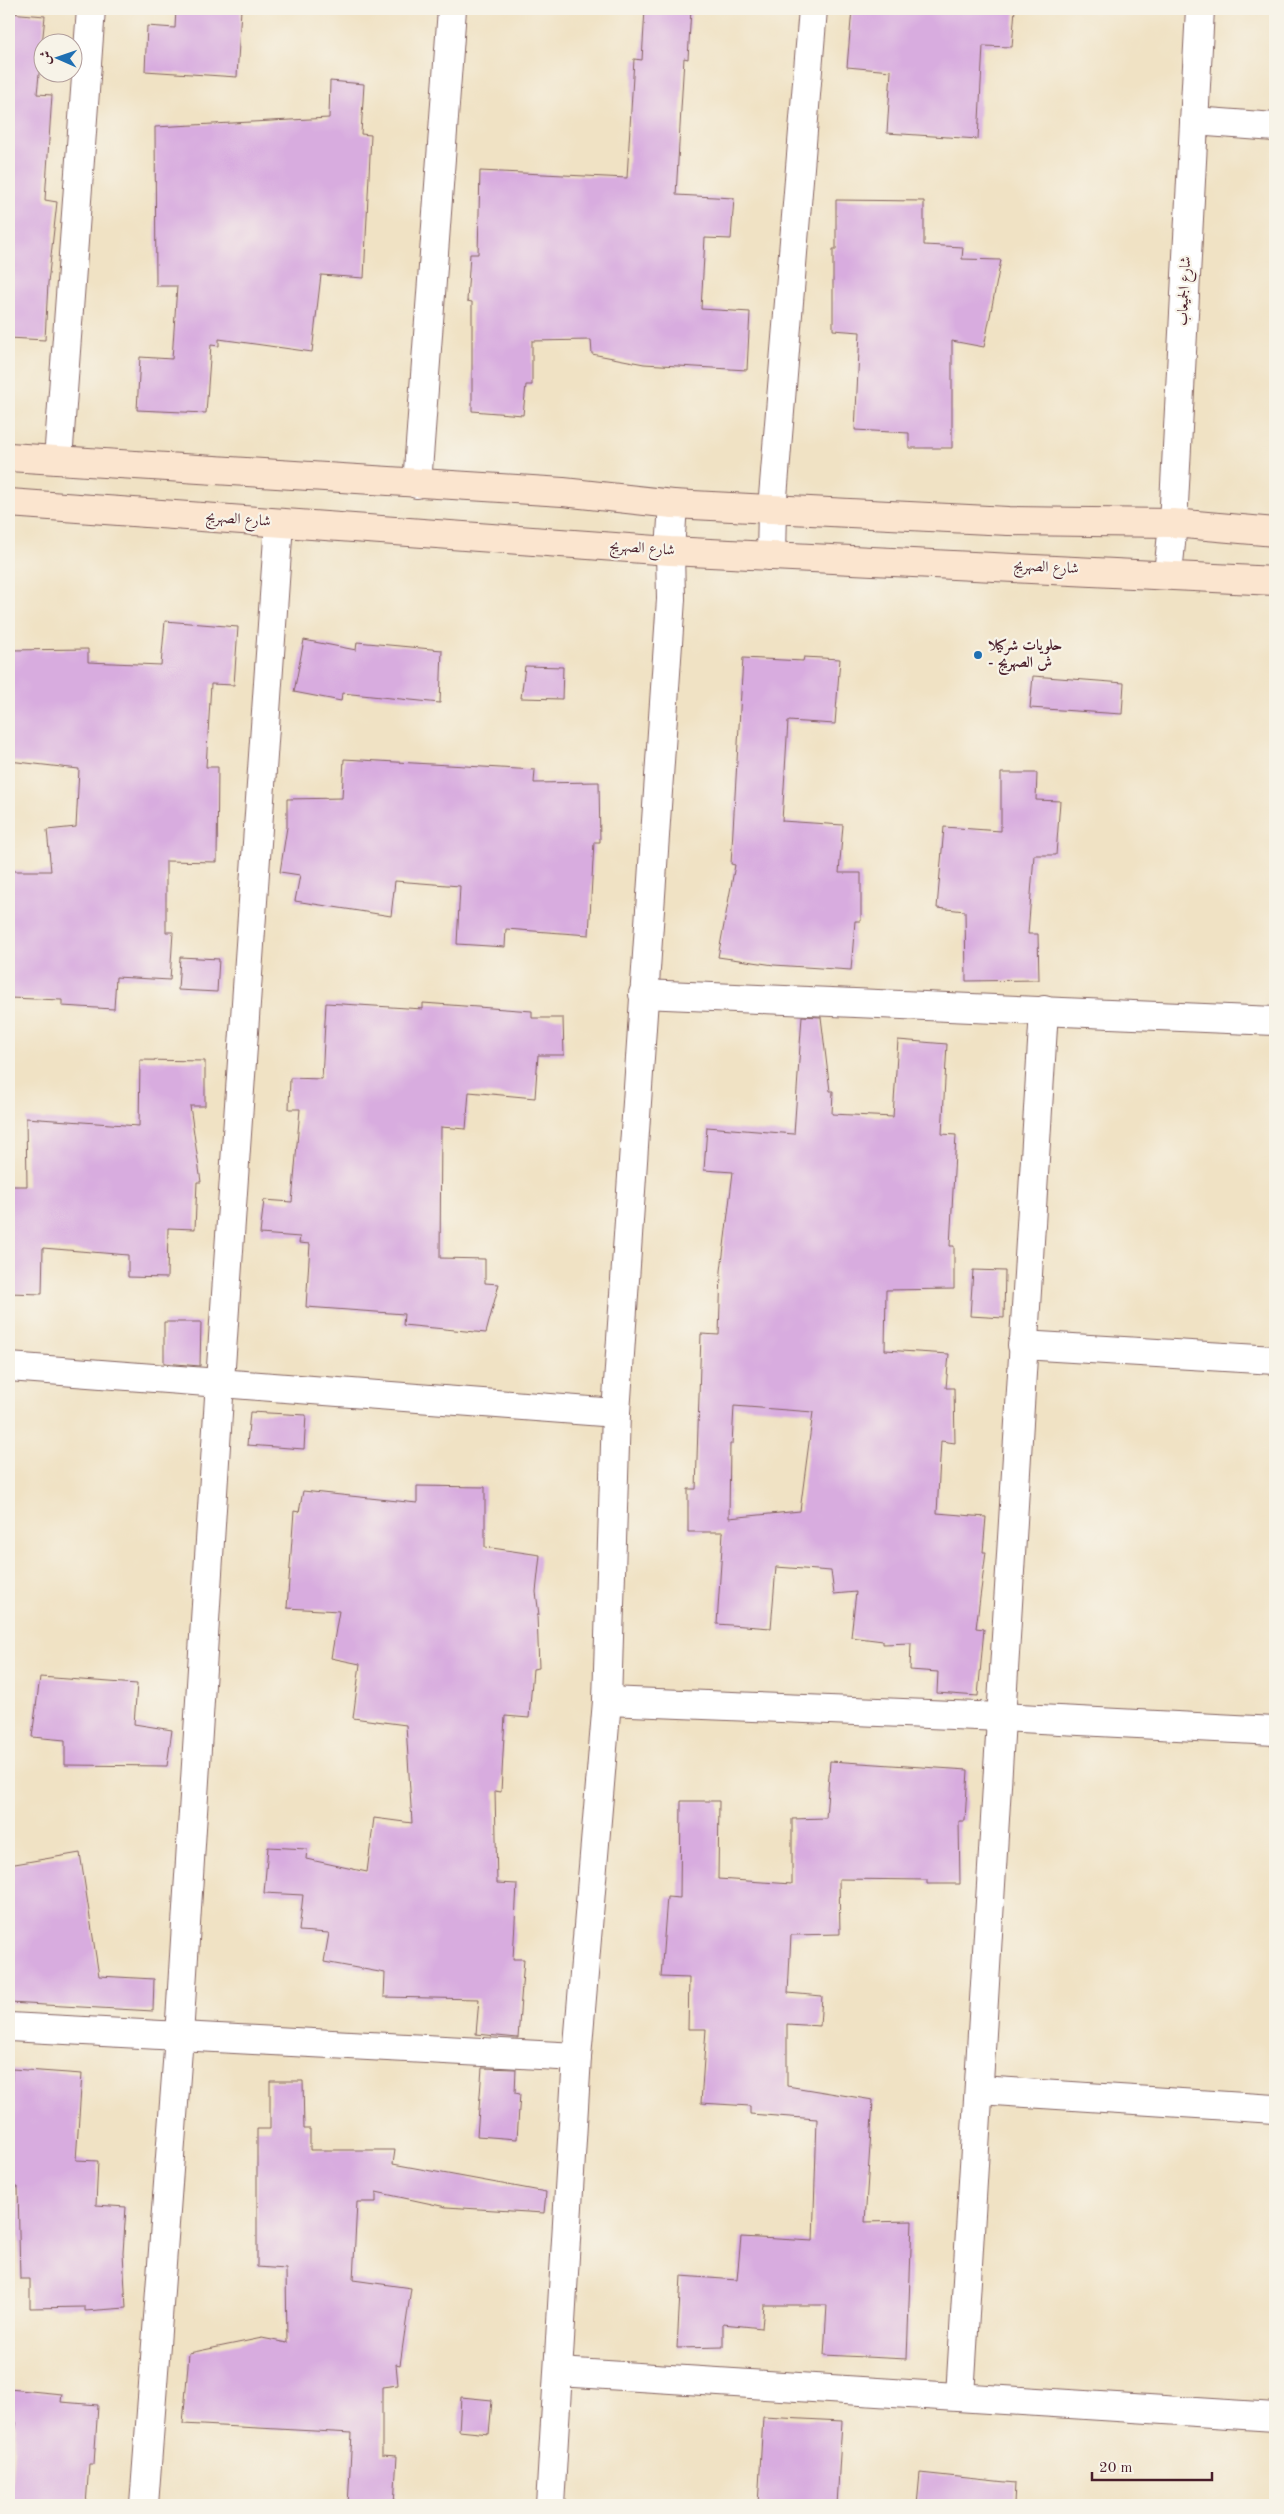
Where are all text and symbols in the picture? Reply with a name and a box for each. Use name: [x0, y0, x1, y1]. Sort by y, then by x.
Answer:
north arrow: [32, 32, 82, 82]
text: ش: [39, 50, 53, 65]
street label: شارع الجميعاب: [1176, 256, 1198, 326]
street label: شارع الصهريج: [204, 510, 271, 535]
street label: شارع الصهريج: [608, 539, 675, 564]
street label: شارع الصهريج: [1013, 559, 1079, 582]
place label: حلويات شركيلا - ش الصهريج: [988, 638, 1062, 675]
marker: حلويات شركيلا - ش الصهريج: [972, 649, 984, 661]
scale bar: [1092, 2449, 1212, 2481]
text: 20 m: [1099, 2461, 1133, 2476]

